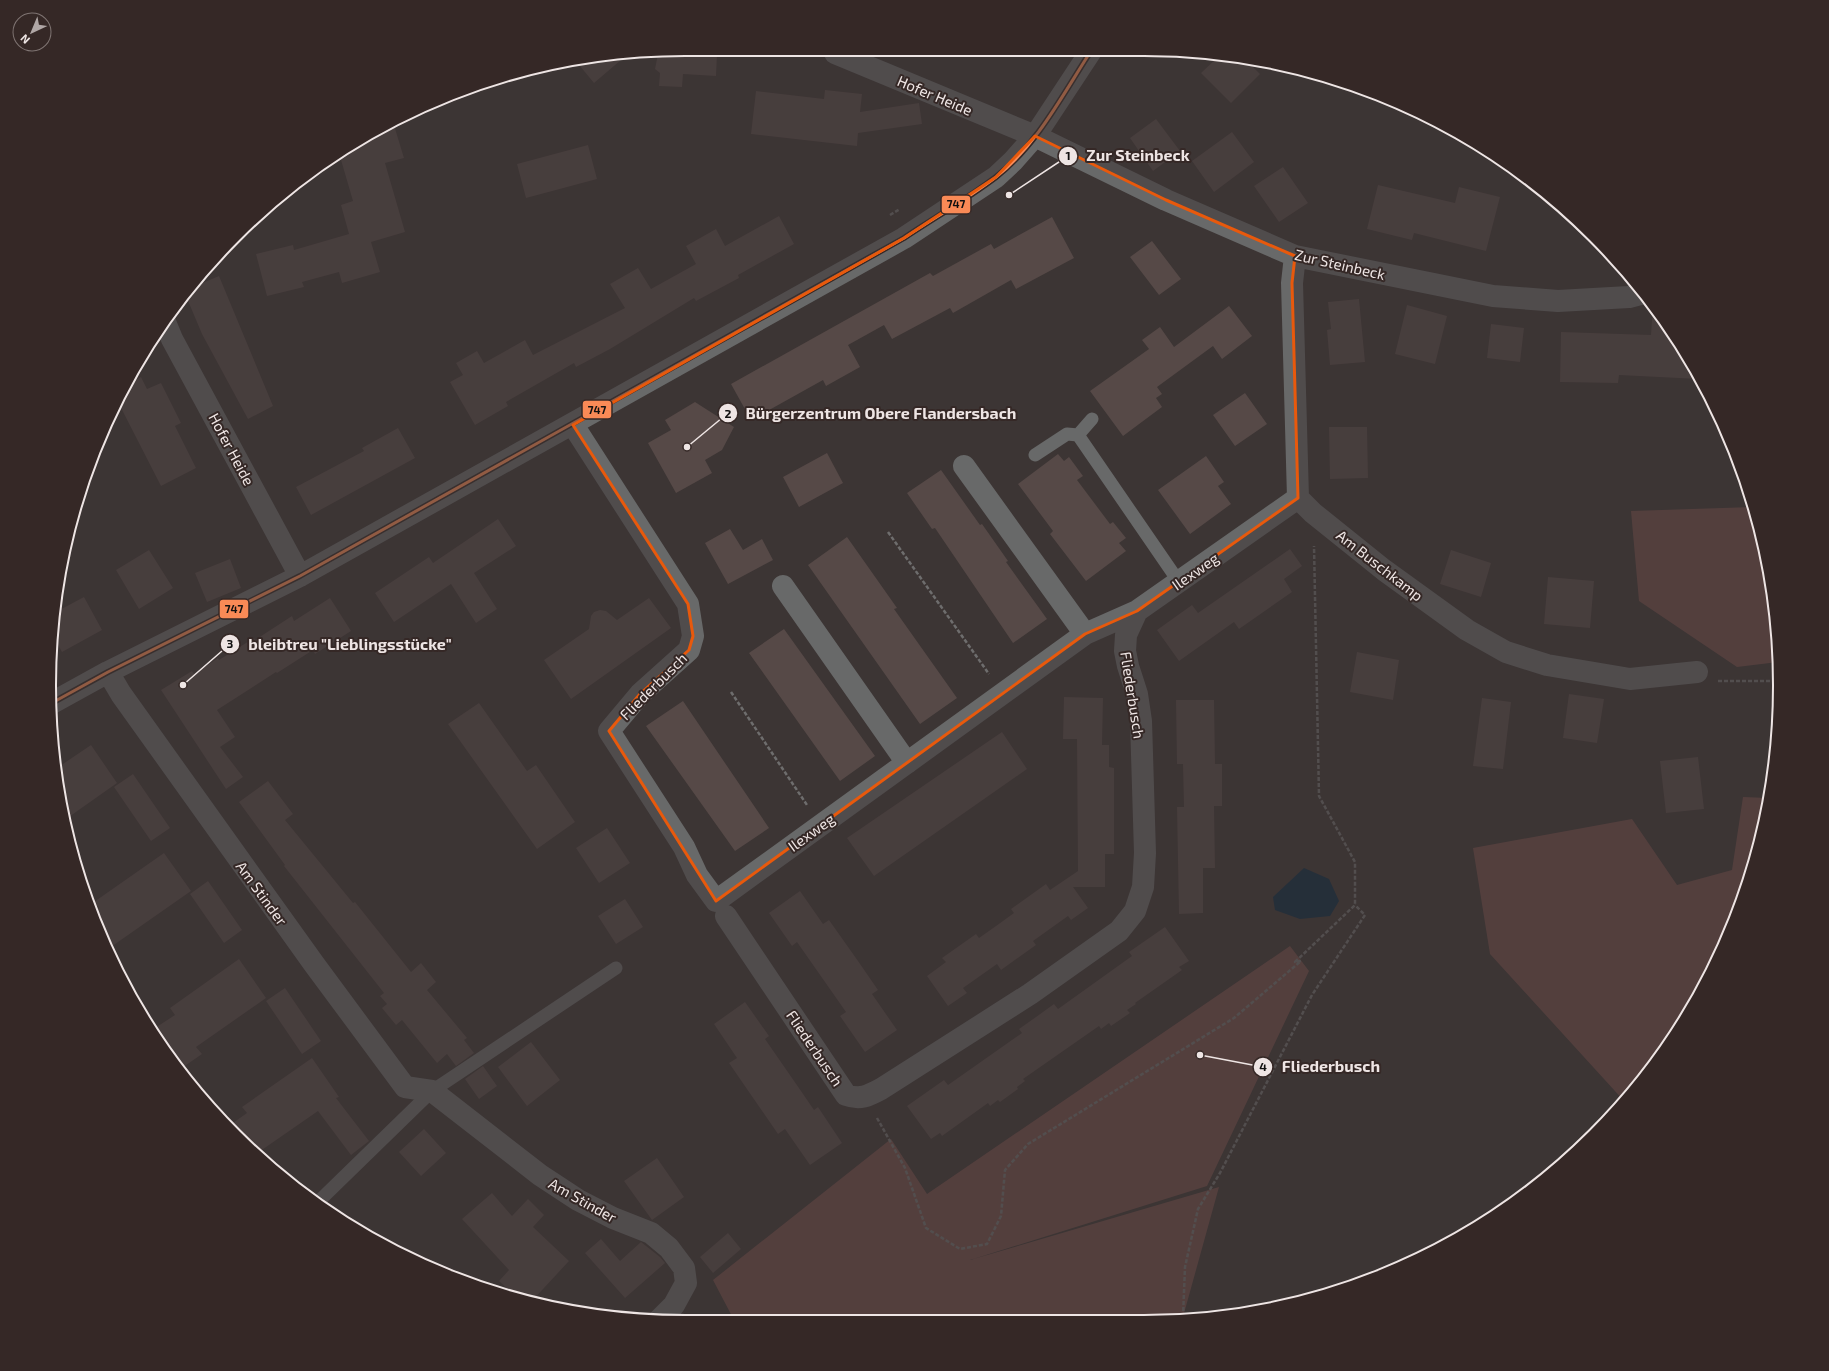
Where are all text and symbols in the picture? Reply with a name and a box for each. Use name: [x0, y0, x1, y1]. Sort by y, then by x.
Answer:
north arrow: [12, 12, 52, 52]
text: N: [17, 32, 32, 47]
street label: Hofer Heide: [895, 71, 975, 119]
callout: Zur Steinbeck: [1058, 142, 1197, 170]
text: Zur Steinbeck: [1086, 145, 1190, 164]
text: 1: [1065, 148, 1071, 162]
line badge: 747: [941, 195, 971, 214]
text: 747: [947, 197, 966, 210]
street label: Zur Steinbeck: [1293, 245, 1387, 283]
callout: Bürgerzentrum Obere Flandersbach: [718, 399, 1025, 427]
line badge: 747: [582, 400, 612, 419]
text: 747: [588, 403, 607, 416]
text: Bürgerzentrum Obere Flandersbach: [746, 403, 1016, 422]
text: 2: [725, 406, 732, 420]
street label: Hofer Heide: [205, 410, 259, 488]
street label: Am Buschkamp: [1333, 526, 1427, 604]
street label: Ilexweg: [1168, 548, 1222, 594]
line badge: 747: [219, 599, 249, 619]
text: 747: [225, 602, 244, 615]
callout: bleibtreu "Lieblingsstücke": [220, 630, 459, 658]
text: bleibtreu "Lieblingsstücke": [248, 634, 452, 653]
text: 3: [227, 636, 234, 650]
street label: Fliederbusch: [616, 649, 690, 723]
street label: Fliederbusch: [1117, 650, 1149, 740]
street label: Ilexweg: [784, 809, 838, 855]
street label: Am Stinder: [233, 857, 291, 929]
street label: Fliederbusch: [783, 1007, 847, 1089]
callout: Fliederbusch: [1253, 1053, 1388, 1081]
text: Fliederbusch: [1282, 1056, 1380, 1075]
text: 4: [1259, 1059, 1267, 1073]
street label: Am Stinder: [546, 1174, 620, 1226]

